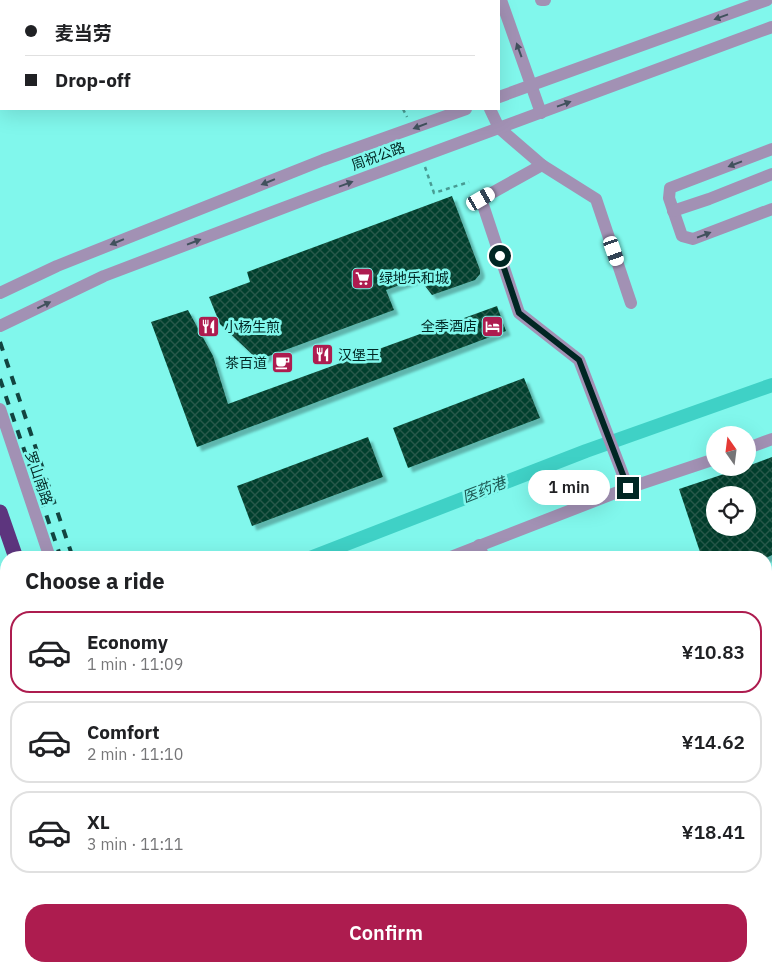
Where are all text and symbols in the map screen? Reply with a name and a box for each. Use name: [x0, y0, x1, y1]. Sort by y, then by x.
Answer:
one-way arrow: [713, 13, 728, 21]
text: 麦当劳: [55, 21, 112, 45]
one-way arrow: [515, 42, 523, 57]
text: Drop-off: [55, 68, 131, 92]
one-way arrow: [557, 100, 572, 108]
one-way arrow: [413, 123, 428, 130]
street label: 周祝公路: [349, 138, 407, 174]
one-way arrow: [727, 160, 742, 168]
one-way arrow: [260, 178, 275, 186]
one-way arrow: [338, 180, 353, 187]
car: [464, 185, 497, 213]
one-way arrow: [697, 231, 712, 239]
car: [602, 234, 625, 268]
one-way arrow: [186, 238, 201, 245]
one-way arrow: [110, 239, 124, 247]
route start: [489, 245, 511, 267]
supermarket icon: 绿地乐和城: [351, 266, 375, 290]
place label: 绿地乐和城: [379, 269, 449, 287]
one-way arrow: [37, 301, 51, 309]
hotel icon: 全季酒店: [481, 314, 505, 338]
restaurant icon: 小杨生煎: [196, 315, 220, 339]
place label: 全季酒店: [421, 317, 477, 335]
place label: 小杨生煎: [224, 318, 280, 336]
restaurant icon: 汉堡王: [310, 343, 334, 367]
place label: 汉堡王: [338, 346, 380, 364]
cafe icon: 茶百道: [271, 351, 295, 375]
place label: 茶百道: [225, 354, 267, 372]
north arrow: [706, 426, 756, 476]
map controls: [706, 426, 756, 536]
street label: 罗山南路: [21, 449, 57, 507]
callout: 1 min: [528, 470, 610, 506]
water label: 医药港: [459, 472, 510, 506]
text: 1 min: [548, 477, 590, 497]
route end: [617, 477, 639, 499]
button: locate: [706, 486, 756, 536]
text: Choose a ride: [25, 566, 165, 595]
icon: car: [27, 630, 72, 675]
text: Economy: [87, 630, 168, 654]
text: ¥10.83: [682, 640, 745, 664]
text: 1 min · 11:09: [87, 654, 183, 674]
icon: car: [27, 720, 72, 765]
text: Comfort: [87, 720, 160, 744]
text: ¥14.62: [682, 730, 745, 754]
text: 2 min · 11:10: [87, 744, 183, 764]
icon: car: [27, 810, 72, 855]
text: XL: [87, 810, 110, 834]
text: ¥18.41: [682, 820, 745, 844]
text: 3 min · 11:11: [87, 834, 183, 854]
button: Confirm: [25, 904, 747, 962]

